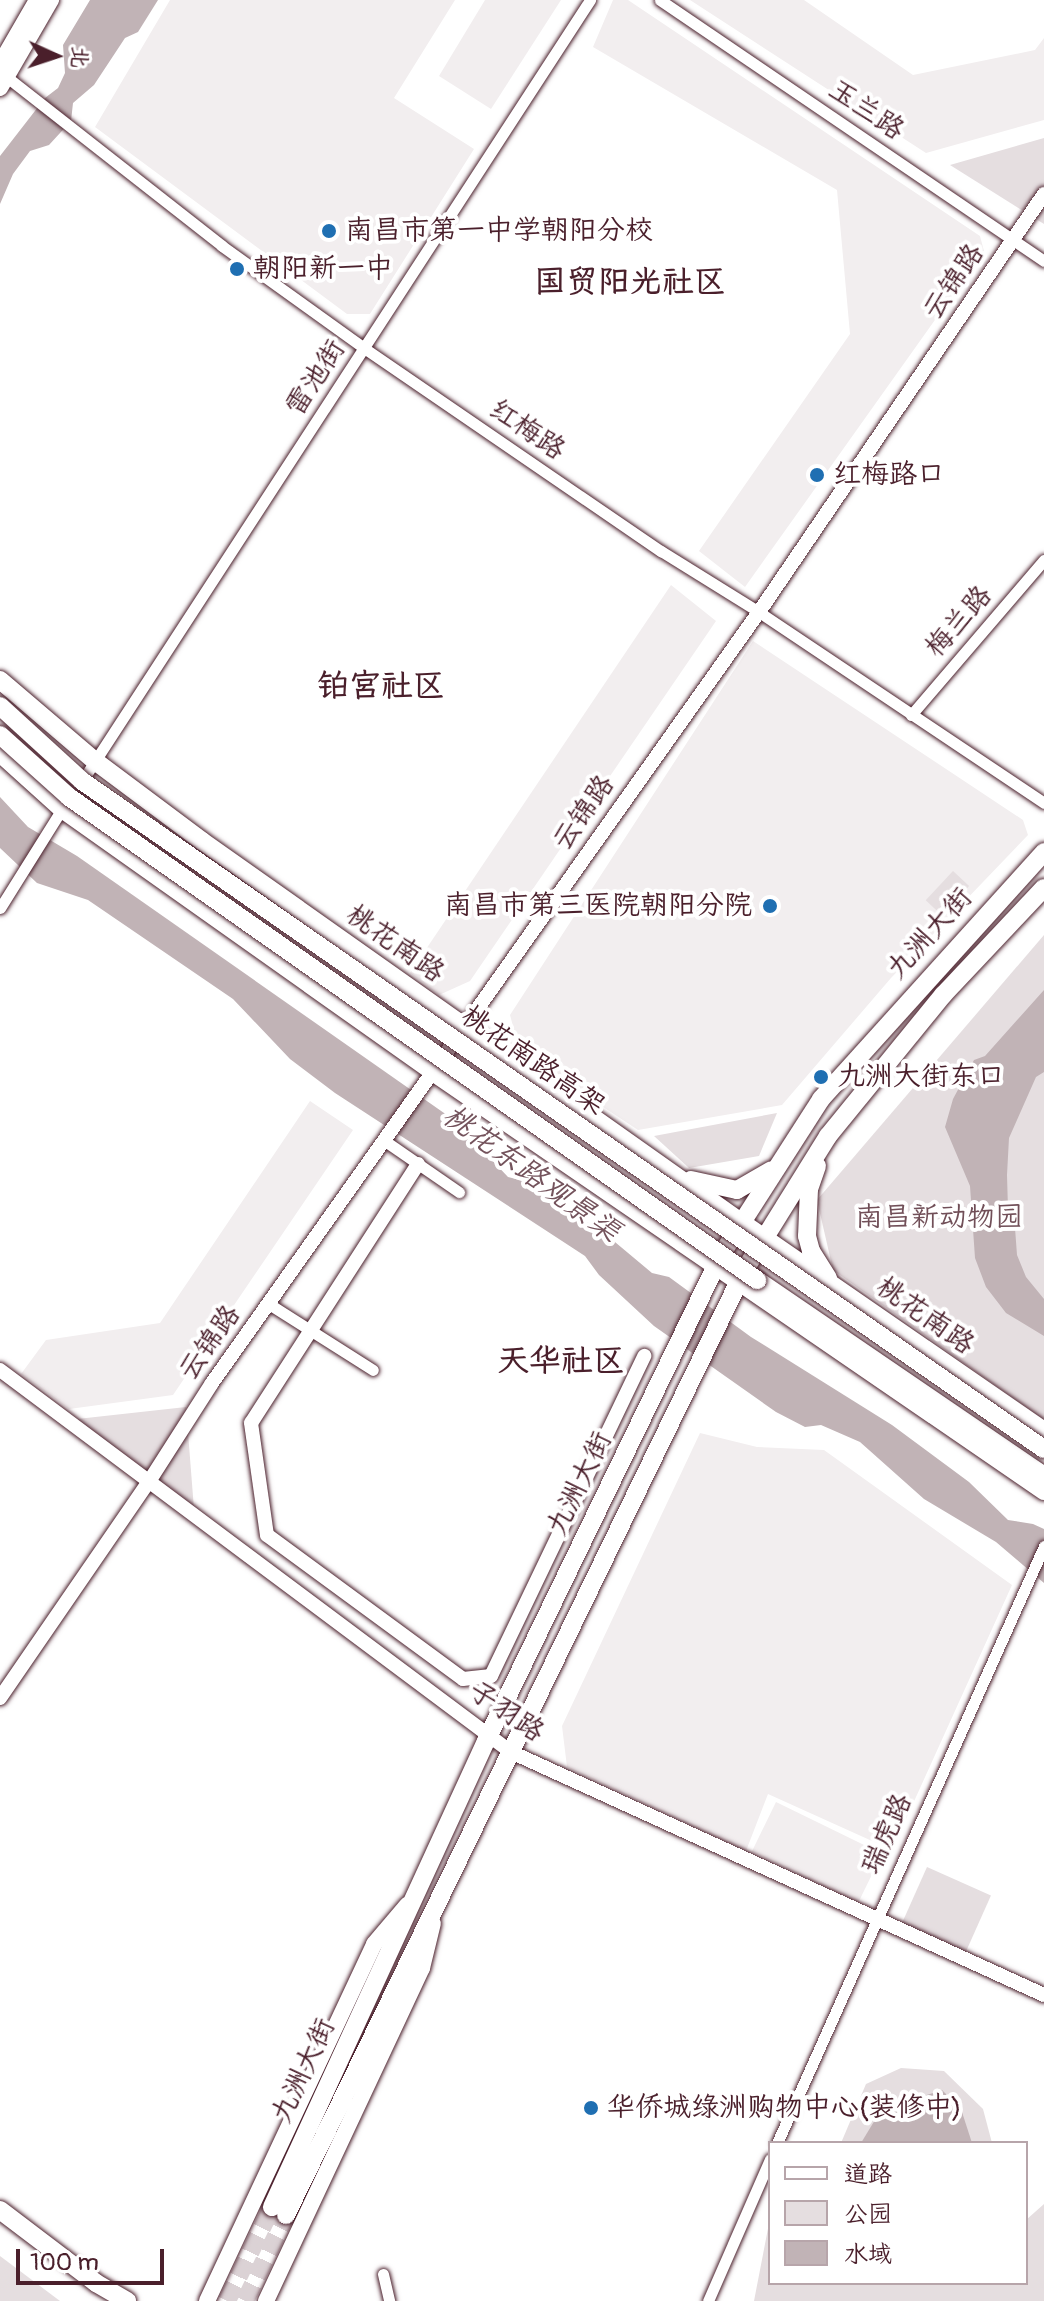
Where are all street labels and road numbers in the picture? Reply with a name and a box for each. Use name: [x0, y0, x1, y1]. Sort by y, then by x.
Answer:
street label: 玉兰路: [822, 73, 910, 147]
street label: 云锦路: [917, 238, 991, 326]
street label: 雷池街: [279, 334, 353, 422]
street label: 红梅路: [483, 393, 571, 467]
street label: 梅兰路: [919, 579, 999, 665]
street label: 云锦路: [546, 769, 622, 857]
street label: 九洲大街: [880, 881, 980, 987]
street label: 桃花南路: [339, 898, 451, 990]
street label: 桃花南路高架: [455, 999, 611, 1123]
street label: 桃花南路: [869, 1270, 981, 1362]
street label: 云锦路: [172, 1299, 248, 1387]
street label: 九洲大街: [540, 1426, 620, 1542]
street label: 子羽路: [462, 1675, 550, 1749]
street label: 瑞虎路: [855, 1789, 919, 1879]
street label: 九洲大街: [265, 2013, 343, 2129]

